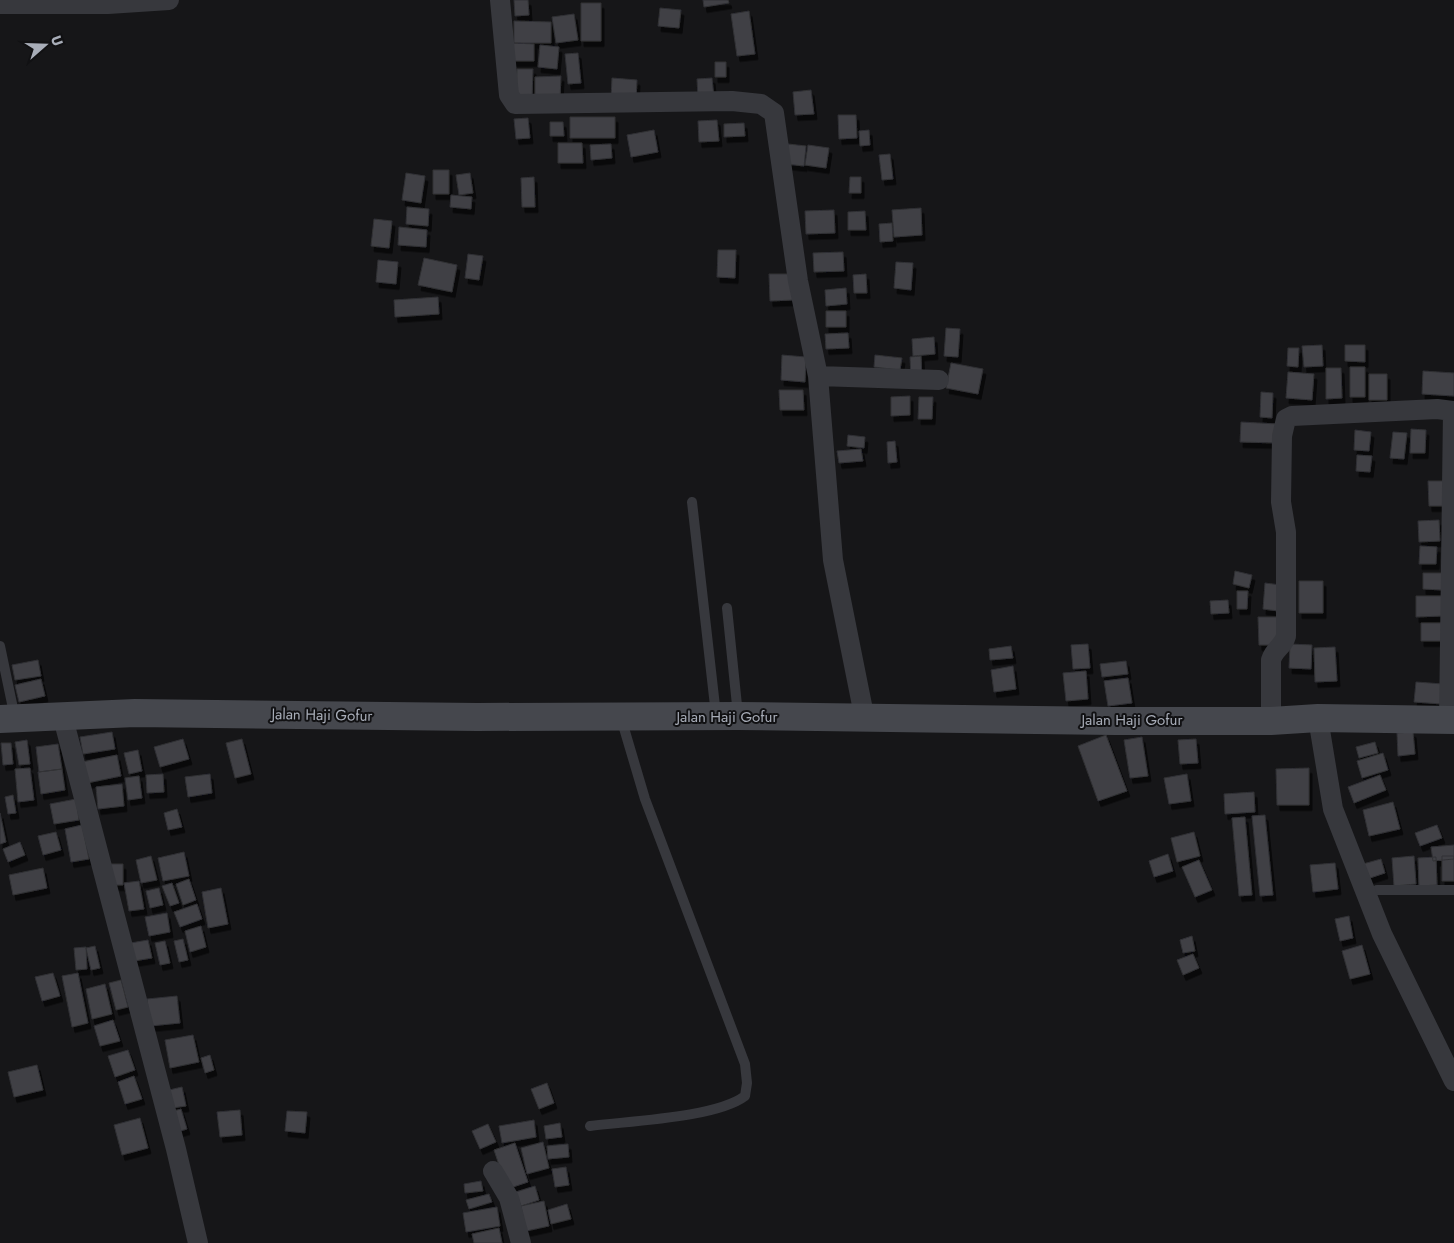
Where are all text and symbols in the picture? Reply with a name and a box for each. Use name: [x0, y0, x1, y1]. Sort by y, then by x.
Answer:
north arrow: [20, 20, 70, 70]
text: U: [46, 33, 68, 49]
street label: Jalan Haji Gofur: [269, 703, 374, 727]
street label: Jalan Haji Gofur: [674, 706, 778, 728]
street label: Jalan Haji Gofur: [1079, 709, 1183, 731]

